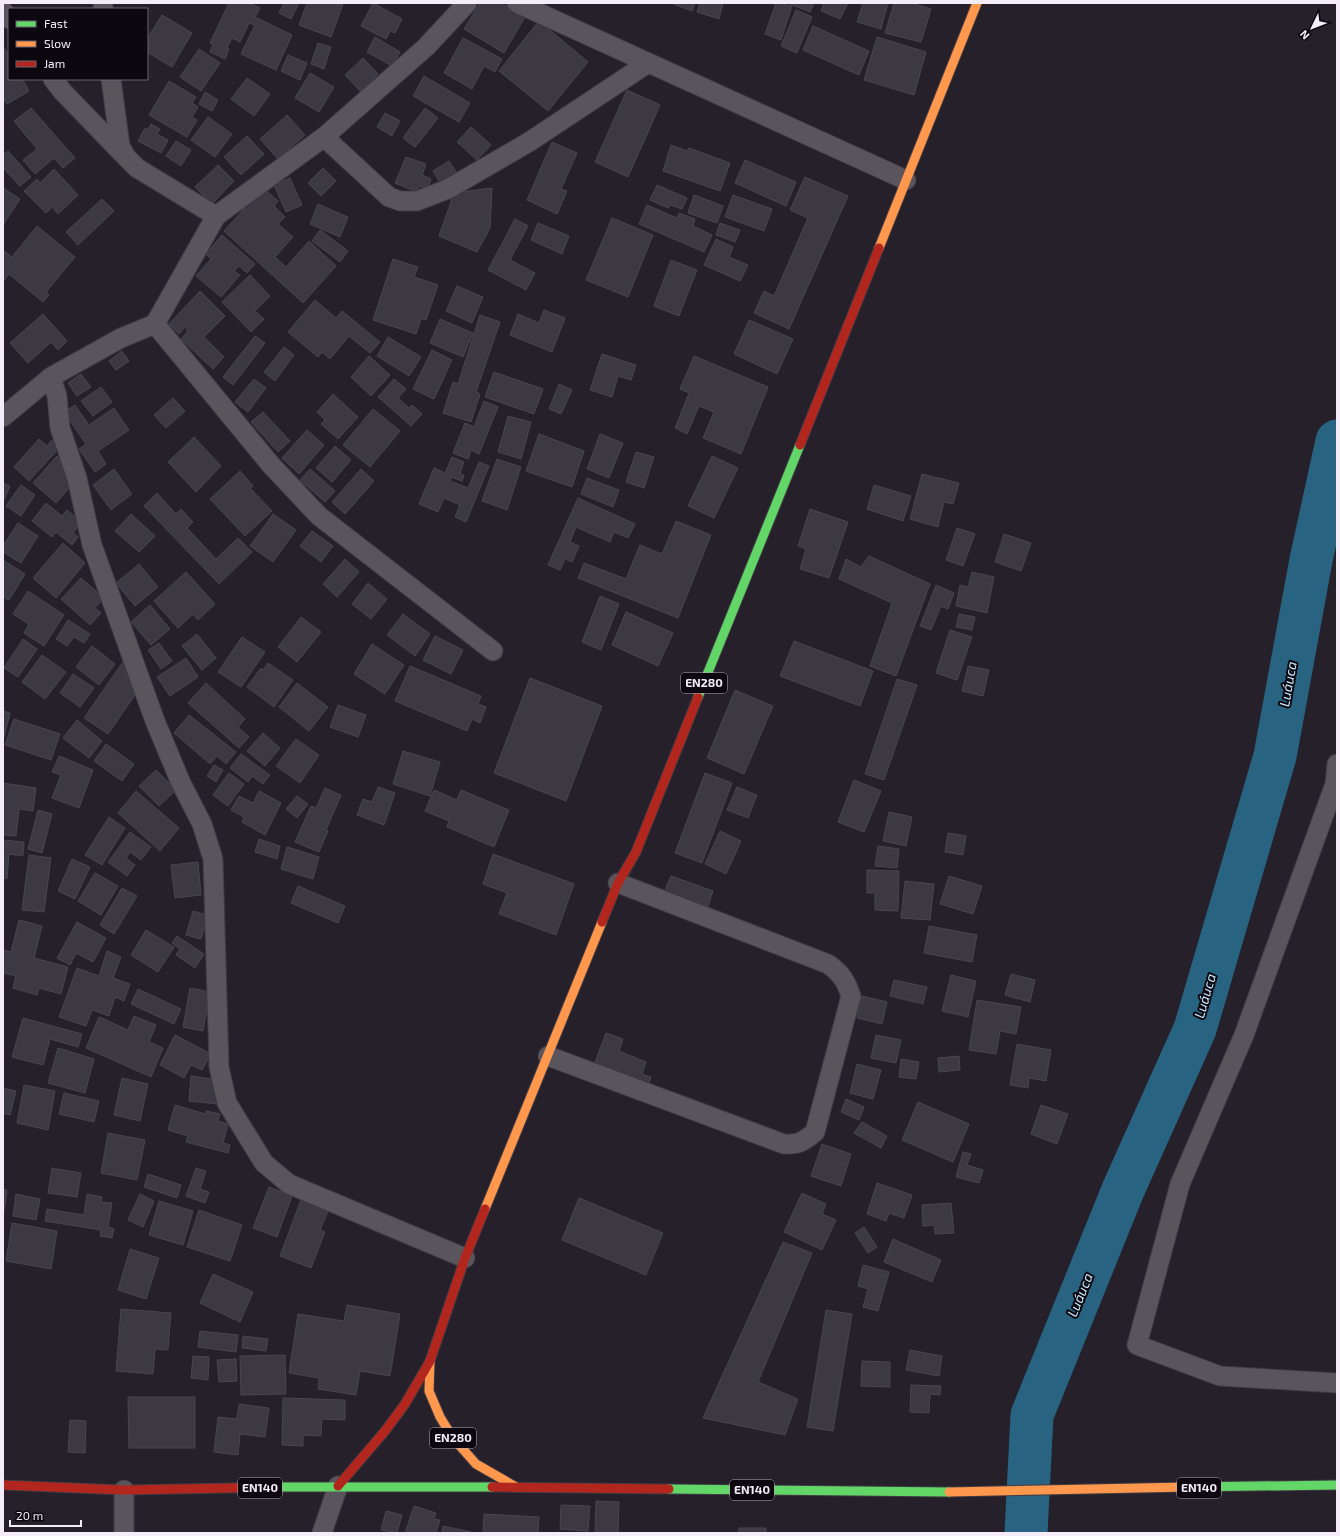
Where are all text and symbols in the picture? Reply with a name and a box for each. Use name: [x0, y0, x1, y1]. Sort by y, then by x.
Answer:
legend: [8, 8, 148, 80]
north arrow: [1292, 8, 1332, 48]
text: Fast: [44, 16, 68, 30]
text: N: [1297, 28, 1312, 43]
text: Slow: [44, 36, 71, 50]
text: Jam: [44, 56, 65, 70]
water label: Luáuca: [1275, 660, 1300, 708]
road number: EN280: [681, 673, 727, 693]
water label: Luáuca: [1190, 972, 1219, 1020]
water label: Luáuca: [1063, 1270, 1096, 1319]
road number: EN280: [430, 1428, 476, 1448]
road number: EN140: [238, 1478, 282, 1498]
road number: EN140: [1177, 1478, 1221, 1498]
road number: EN140: [730, 1480, 774, 1500]
scale bar: [10, 1502, 81, 1528]
text: 20 m: [16, 1508, 43, 1522]

